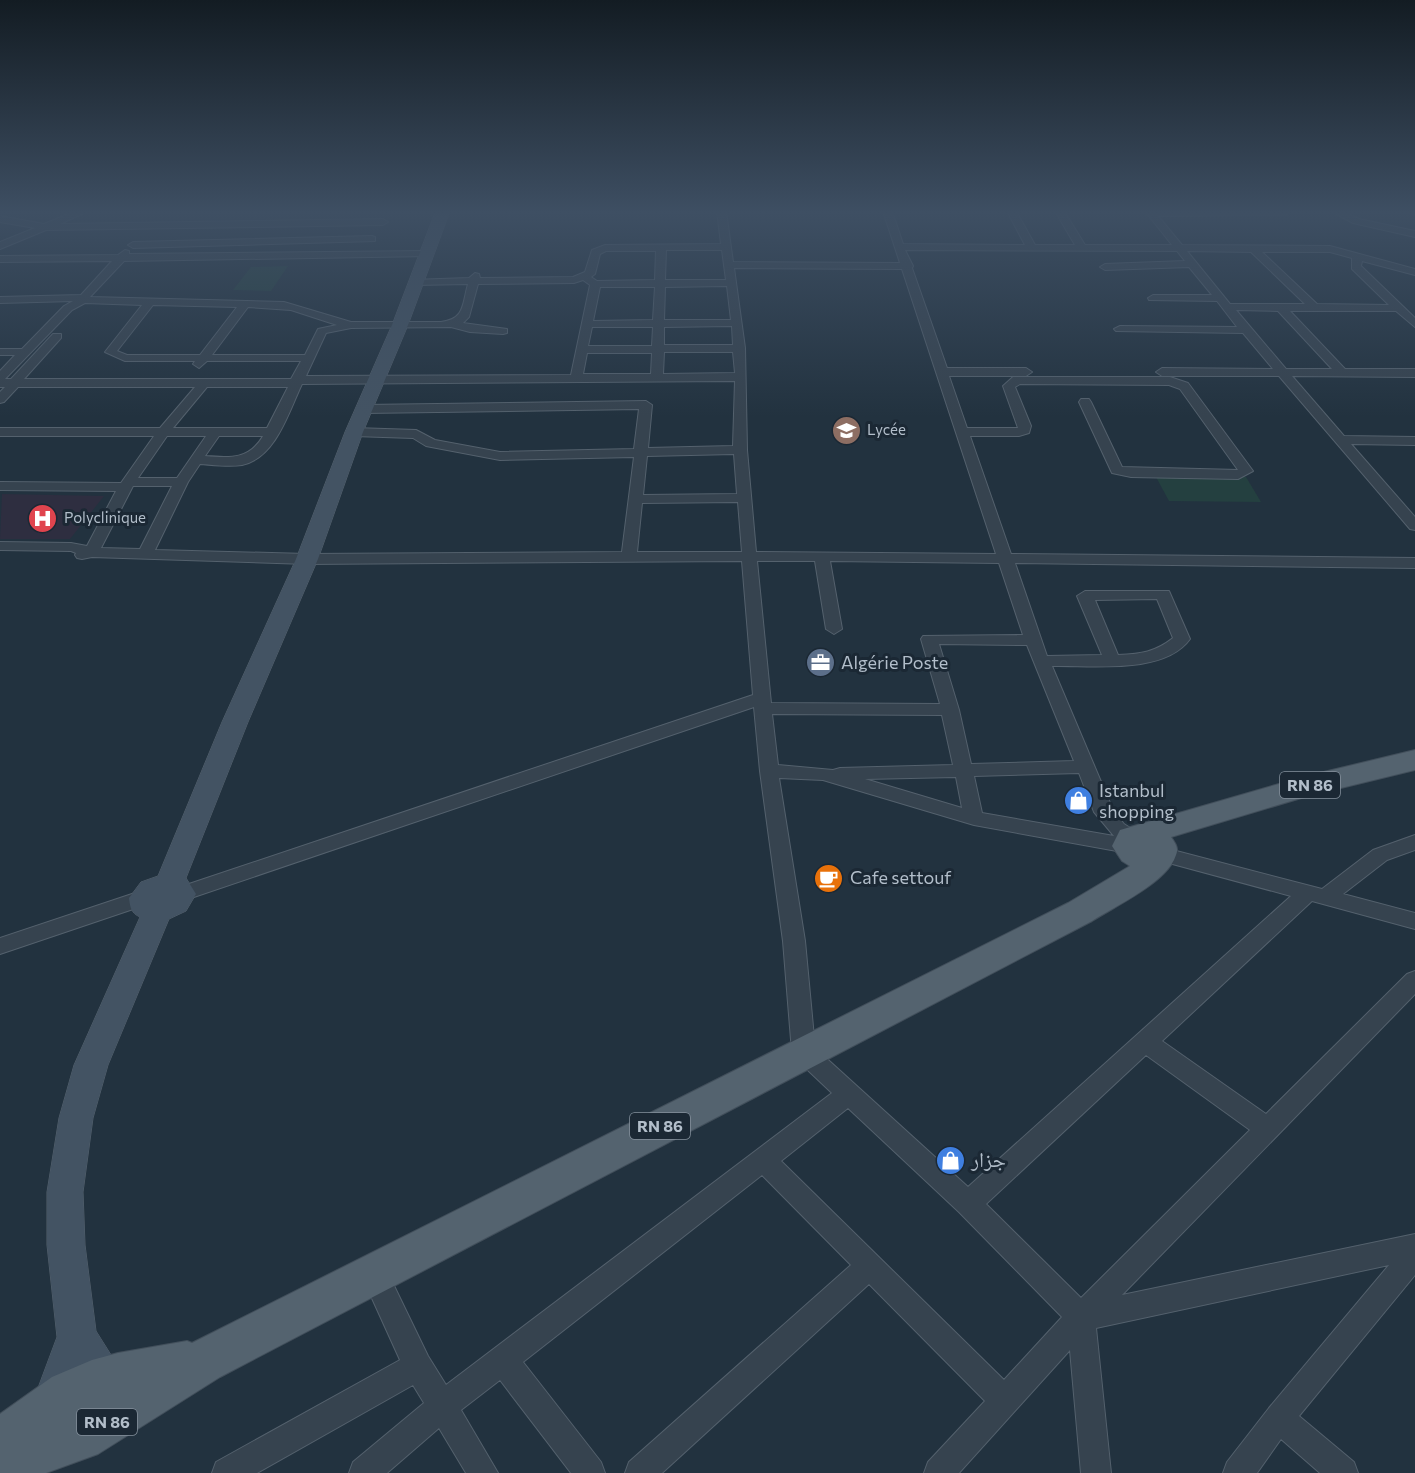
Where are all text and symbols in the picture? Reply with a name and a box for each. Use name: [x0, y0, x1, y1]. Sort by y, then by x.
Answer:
school or university icon: Lycée: [830, 414, 862, 446]
place label: Lycée: [867, 420, 906, 438]
hospital icon: Polyclinique: [27, 502, 59, 534]
place label: Polyclinique: [64, 508, 146, 526]
office icon: Algérie Poste: [804, 647, 836, 679]
place label: Algérie Poste: [841, 651, 948, 673]
road number: RN 86: [1280, 772, 1340, 798]
place label: Istanbul shopping: [1099, 779, 1174, 822]
shop icon: Istanbul shopping: [1062, 785, 1094, 817]
cafe icon: Cafe settouf: [813, 862, 845, 894]
place label: Cafe settouf: [850, 866, 952, 888]
road number: RN 86: [630, 1113, 690, 1139]
shop icon: جزار: [934, 1144, 966, 1176]
place label: جزار: [970, 1146, 1006, 1171]
road number: RN 86: [77, 1409, 137, 1435]

